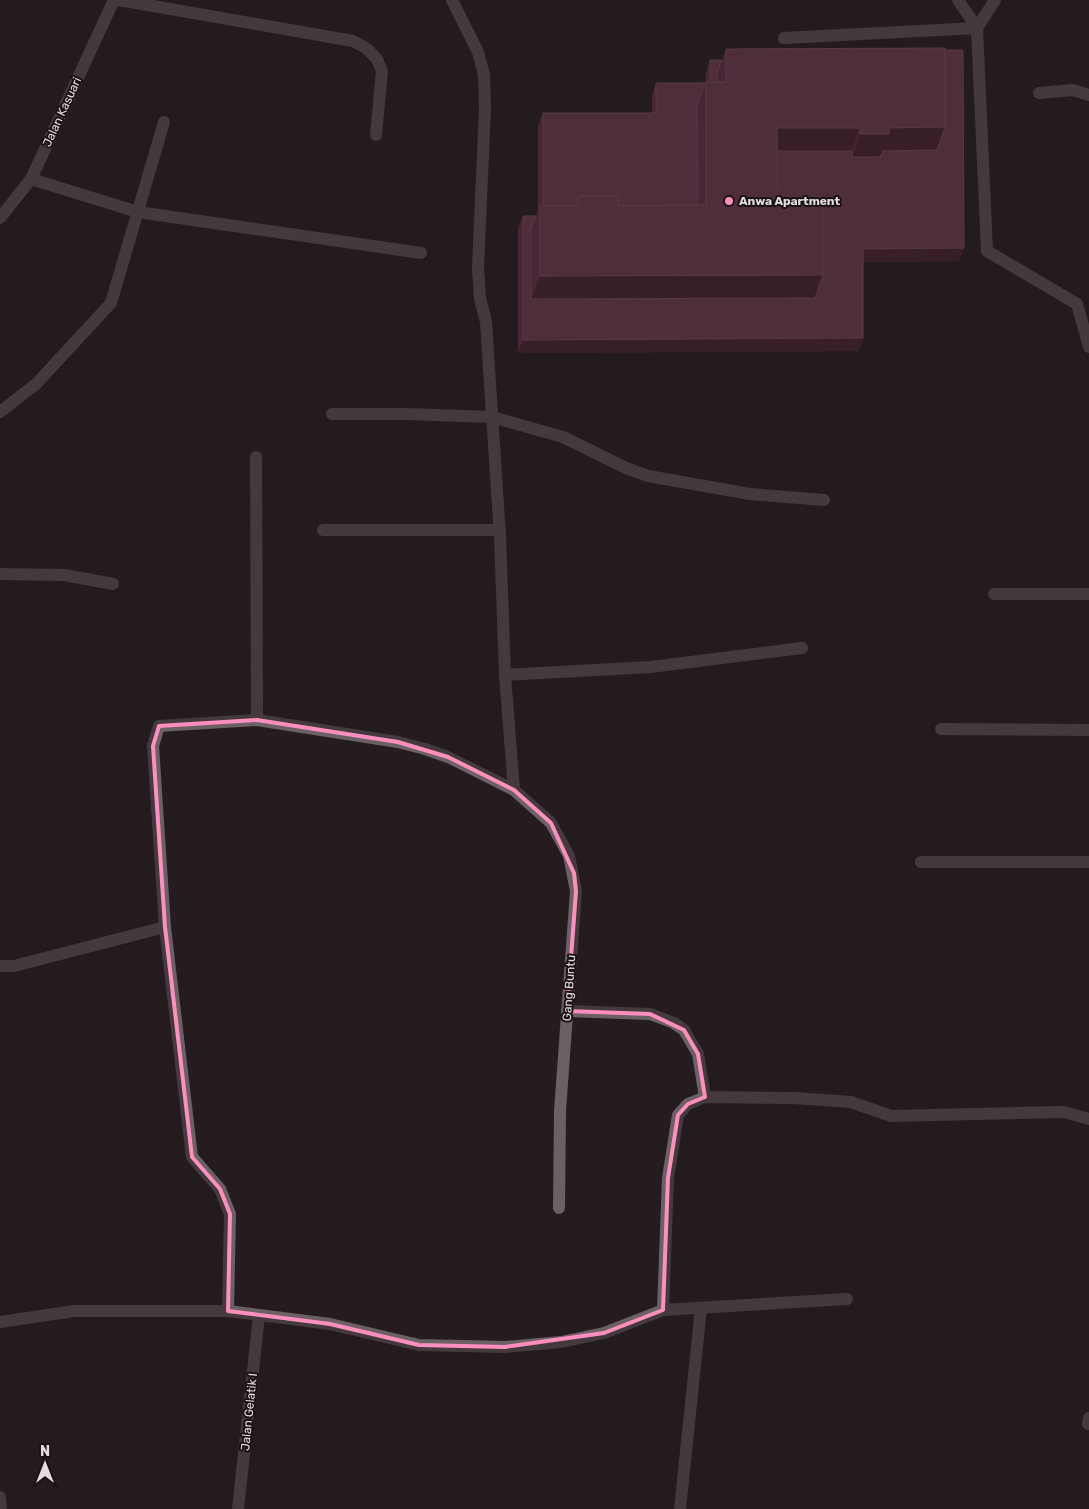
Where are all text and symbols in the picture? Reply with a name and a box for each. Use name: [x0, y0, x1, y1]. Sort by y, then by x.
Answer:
street label: Jalan Kasuari: [40, 75, 84, 149]
place label: Anwa Apartment: [739, 194, 840, 208]
marker: Anwa Apartment: [723, 195, 735, 207]
street label: Gang Buntu: [560, 954, 578, 1022]
street label: Jalan Gelatik I: [238, 1372, 260, 1452]
north arrow: [20, 1439, 70, 1489]
text: N: [40, 1443, 50, 1460]

